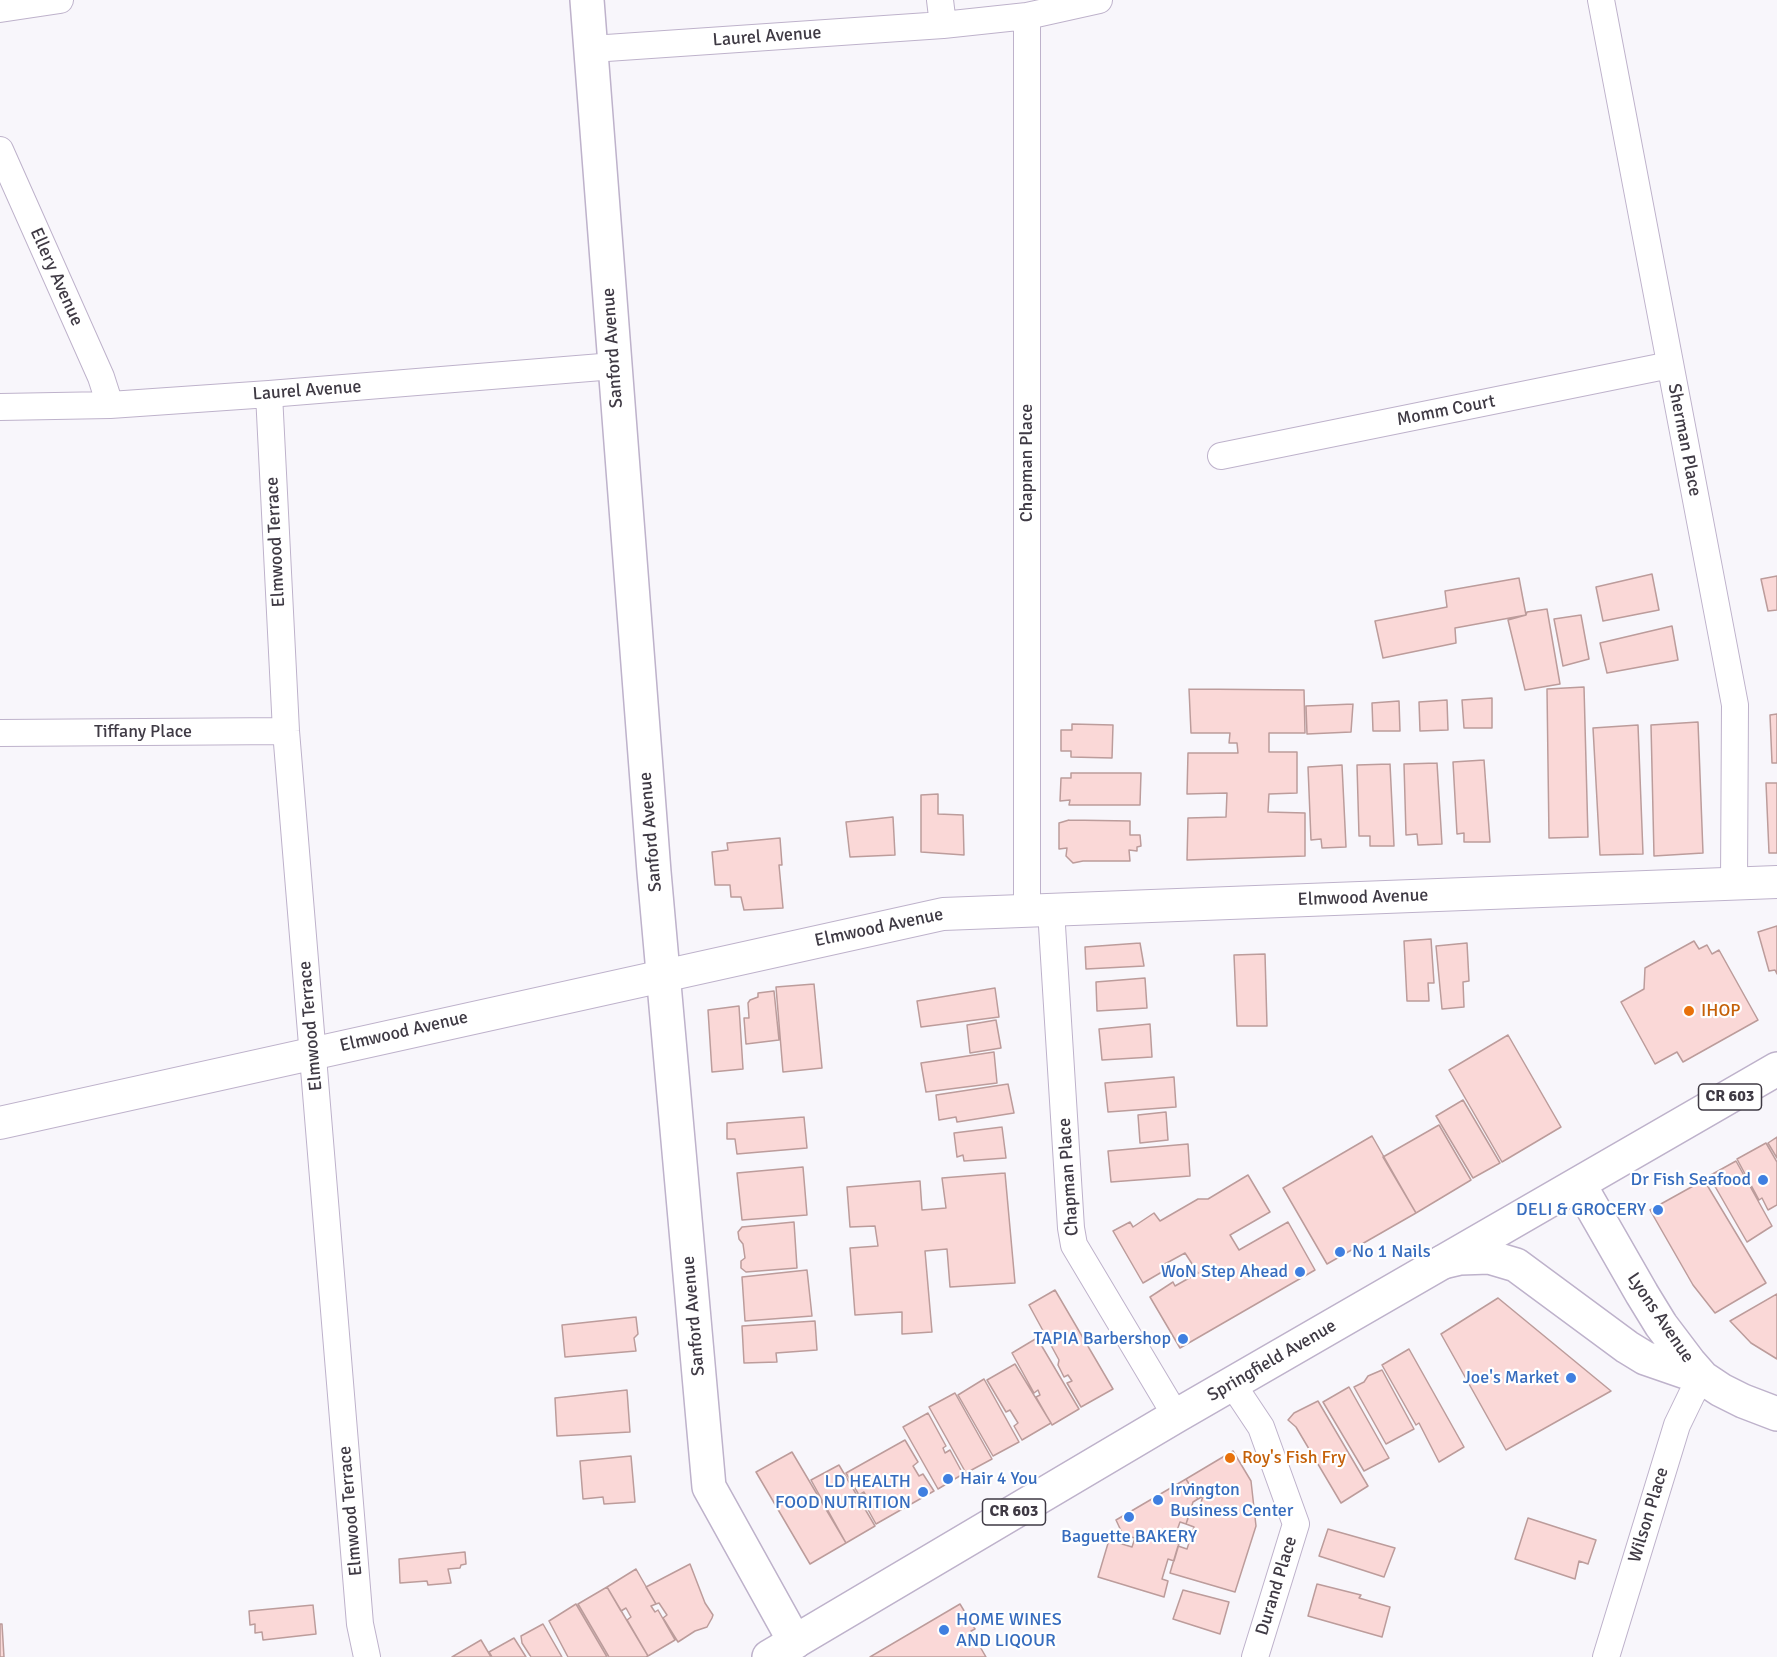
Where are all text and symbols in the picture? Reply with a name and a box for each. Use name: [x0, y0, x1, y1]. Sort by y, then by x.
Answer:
street label: Laurel Avenue: [712, 22, 822, 52]
street label: Ellery Avenue: [25, 225, 87, 329]
street label: Sanford Avenue: [598, 287, 628, 409]
street label: Laurel Avenue: [252, 376, 362, 406]
street label: Sherman Place: [1662, 382, 1706, 498]
street label: Momm Court: [1395, 391, 1497, 431]
street label: Chapman Place: [1016, 404, 1038, 522]
street label: Elmwood Terrace: [262, 476, 290, 608]
street label: Tiffany Place: [94, 721, 192, 743]
street label: Sanford Avenue: [635, 771, 667, 893]
street label: Elmwood Avenue: [1297, 885, 1429, 911]
street label: Elmwood Avenue: [813, 904, 945, 952]
street label: Elmwood Terrace: [295, 960, 327, 1092]
place label: IHOP: [1701, 1000, 1740, 1022]
marker: IHOP: [1682, 1004, 1696, 1018]
street label: Elmwood Avenue: [338, 1007, 470, 1057]
road number: CR 603: [1698, 1084, 1762, 1110]
street label: Chapman Place: [1054, 1117, 1084, 1237]
place label: Dr Fish Seafood: [1631, 1169, 1751, 1191]
marker: Dr Fish Seafood: [1756, 1173, 1770, 1187]
place label: DELI & GROCERY: [1516, 1199, 1646, 1221]
marker: DELI & GROCERY: [1651, 1203, 1665, 1217]
place label: No 1 Nails: [1352, 1241, 1431, 1263]
marker: No 1 Nails: [1333, 1245, 1347, 1259]
street label: Sanford Avenue: [678, 1255, 710, 1377]
place label: WoN Step Ahead: [1161, 1261, 1288, 1283]
marker: WoN Step Ahead: [1293, 1265, 1307, 1279]
street label: Lyons Avenue: [1622, 1269, 1698, 1367]
street label: Springfield Avenue: [1204, 1315, 1340, 1407]
place label: TAPIA Barbershop: [1033, 1328, 1171, 1350]
marker: TAPIA Barbershop: [1176, 1332, 1190, 1346]
place label: Joe's Market: [1463, 1367, 1559, 1389]
marker: Joe's Market: [1564, 1371, 1578, 1385]
street label: Elmwood Terrace: [335, 1445, 367, 1577]
place label: Roy's Fish Fry: [1242, 1447, 1346, 1469]
marker: Roy's Fish Fry: [1223, 1451, 1237, 1465]
street label: Wilson Place: [1624, 1465, 1674, 1565]
place label: Hair 4 You: [960, 1468, 1038, 1490]
place label: LD HEALTH FOOD NUTRITION: [775, 1471, 911, 1514]
marker: Hair 4 You: [941, 1472, 955, 1486]
place label: Irvington Business Center: [1170, 1479, 1293, 1522]
marker: LD HEALTH FOOD NUTRITION: [916, 1485, 930, 1499]
marker: Irvington Business Center: [1151, 1493, 1165, 1507]
road number: CR 603: [982, 1499, 1046, 1525]
marker: Baguette BAKERY: [1122, 1510, 1136, 1524]
place label: Baguette BAKERY: [1061, 1526, 1197, 1548]
street label: Durand Place: [1252, 1534, 1302, 1638]
place label: HOME WINES AND LIQOUR: [956, 1609, 1062, 1652]
marker: HOME WINES AND LIQOUR: [937, 1623, 951, 1637]

